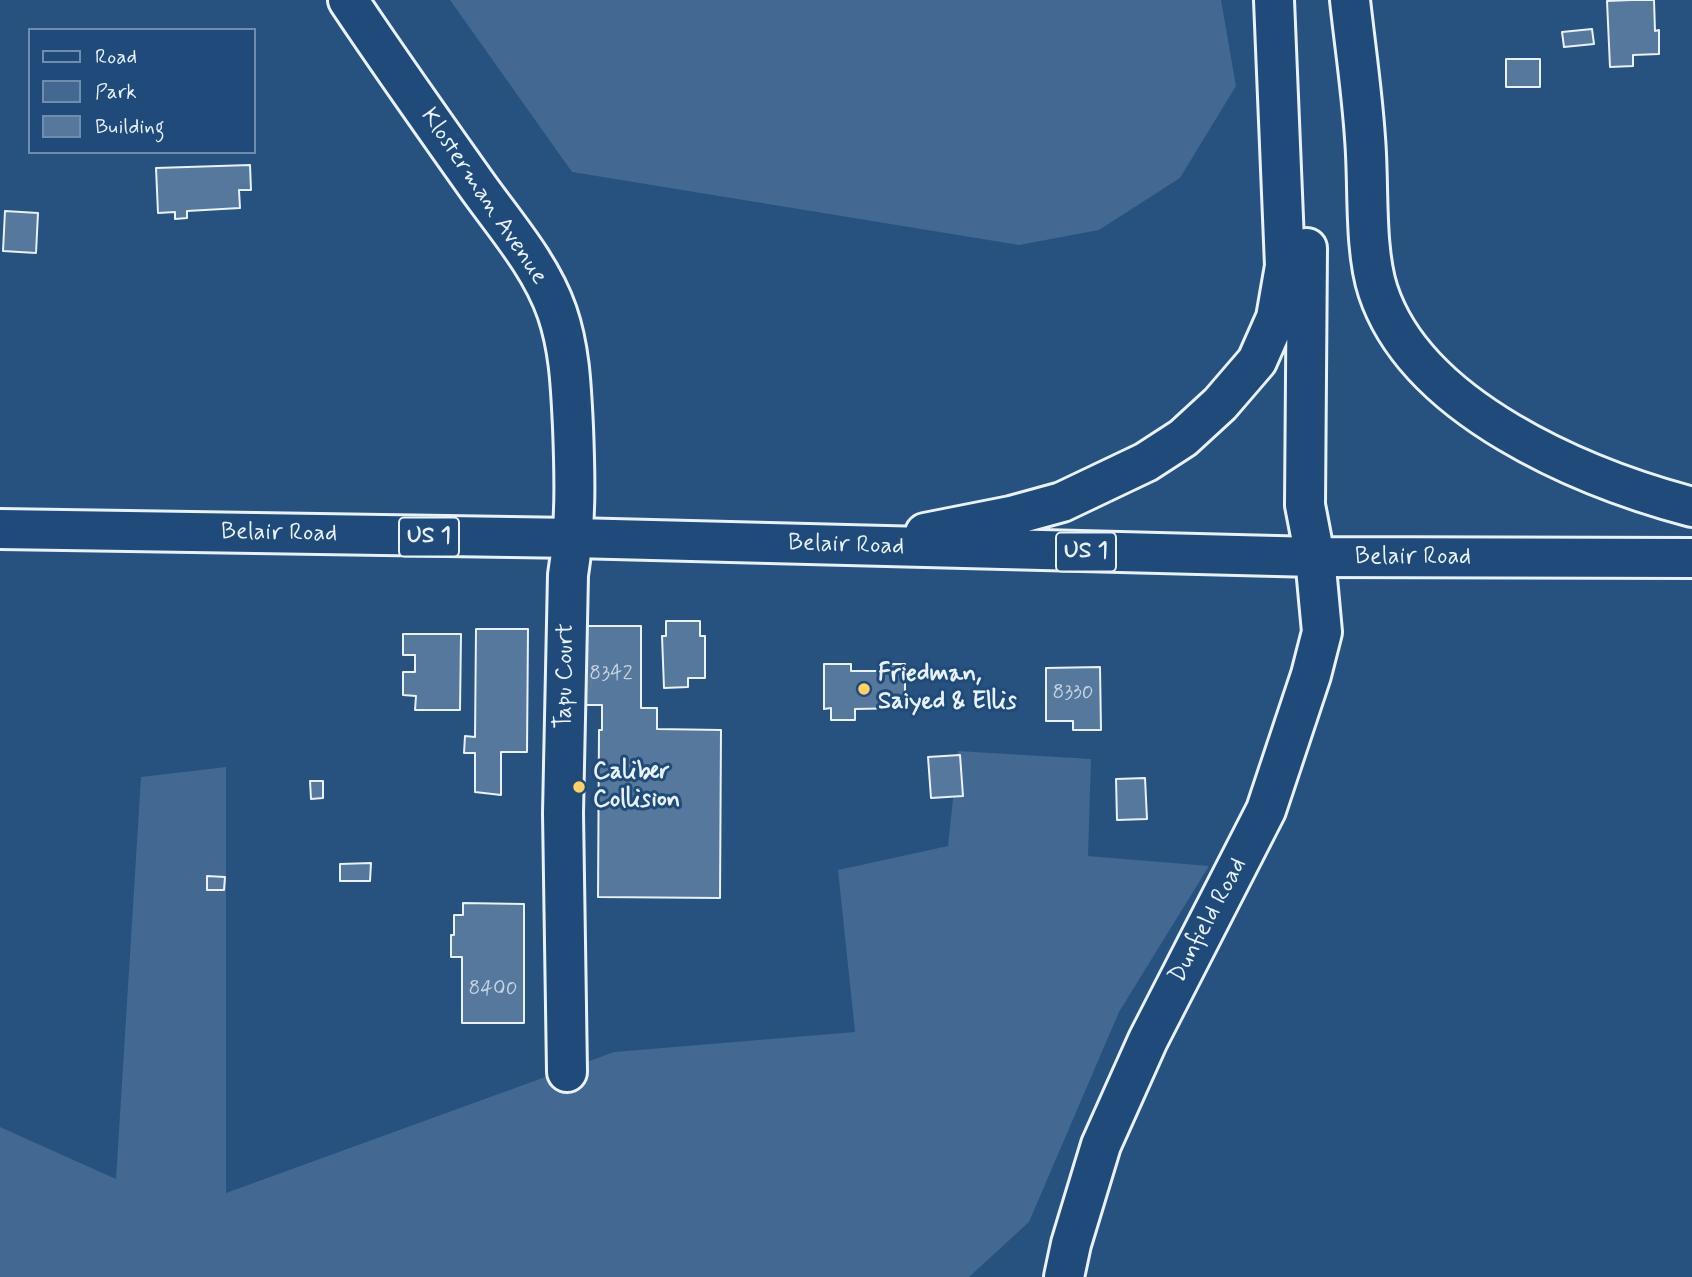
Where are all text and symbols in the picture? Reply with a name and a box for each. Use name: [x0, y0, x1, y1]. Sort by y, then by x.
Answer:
legend: [28, 28, 256, 154]
text: Road: [95, 43, 137, 71]
text: Park: [95, 78, 137, 106]
street label: Klosterman Avenue: [413, 103, 553, 291]
text: Building: [95, 113, 165, 141]
road number: US 1: [399, 517, 459, 556]
street label: Belair Road: [221, 519, 337, 549]
street label: Belair Road: [787, 530, 905, 562]
road number: US 1: [1056, 532, 1116, 572]
street label: Belair Road: [1355, 544, 1471, 572]
street label: Tapu Court: [551, 623, 581, 729]
place label: Friedman, Saiyed & Ellis: [878, 661, 1017, 717]
house number: 8342: [589, 662, 633, 688]
marker: Friedman, Saiyed & Ellis: [856, 681, 872, 697]
house number: 8330: [1052, 681, 1094, 707]
place label: Caliber Collision: [593, 759, 680, 815]
marker: Caliber Collision: [571, 779, 587, 795]
street label: Dunfield Road: [1164, 854, 1254, 988]
house number: 8400: [469, 977, 517, 1003]

